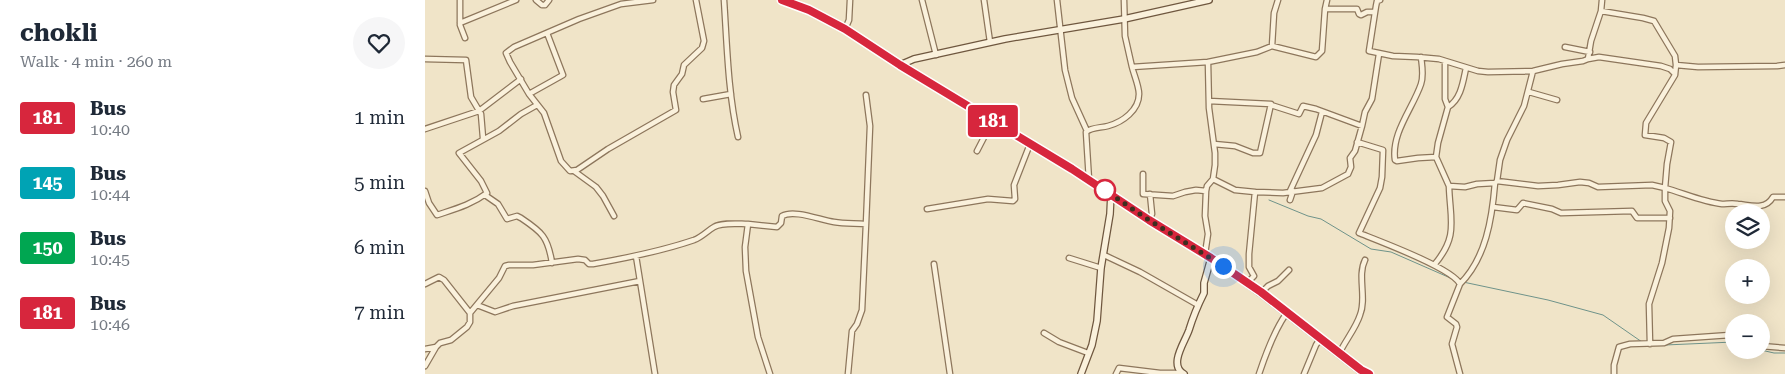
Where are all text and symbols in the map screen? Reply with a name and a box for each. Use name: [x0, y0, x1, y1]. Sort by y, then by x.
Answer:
button: heart: [353, 17, 405, 69]
text: chokli: [20, 19, 98, 47]
text: Walk · 4 min · 260 m: [20, 52, 172, 71]
text: Bus: [90, 97, 126, 120]
line badge: 181: [964, 105, 1022, 137]
text: 1 min: [354, 106, 405, 129]
text: 181: [32, 107, 63, 128]
text: 181: [978, 110, 1008, 131]
text: 10:40: [90, 120, 130, 139]
text: Bus: [90, 162, 126, 185]
text: 5 min: [354, 171, 405, 194]
text: 145: [32, 172, 63, 193]
unlabelled marker: [1094, 179, 1116, 201]
text: 10:44: [90, 185, 130, 204]
map controls: [1725, 204, 1770, 359]
button: layers: [1725, 204, 1770, 249]
text: Bus: [90, 227, 126, 250]
text: 6 min: [354, 236, 405, 259]
text: 150: [32, 237, 63, 258]
text: 10:45: [90, 250, 130, 269]
your location: [1211, 254, 1236, 279]
button: +: [1725, 259, 1770, 304]
text: Bus: [90, 292, 126, 315]
text: 7 min: [354, 301, 405, 324]
text: 181: [32, 302, 63, 323]
button: −: [1725, 314, 1770, 359]
text: 10:46: [90, 315, 130, 334]

